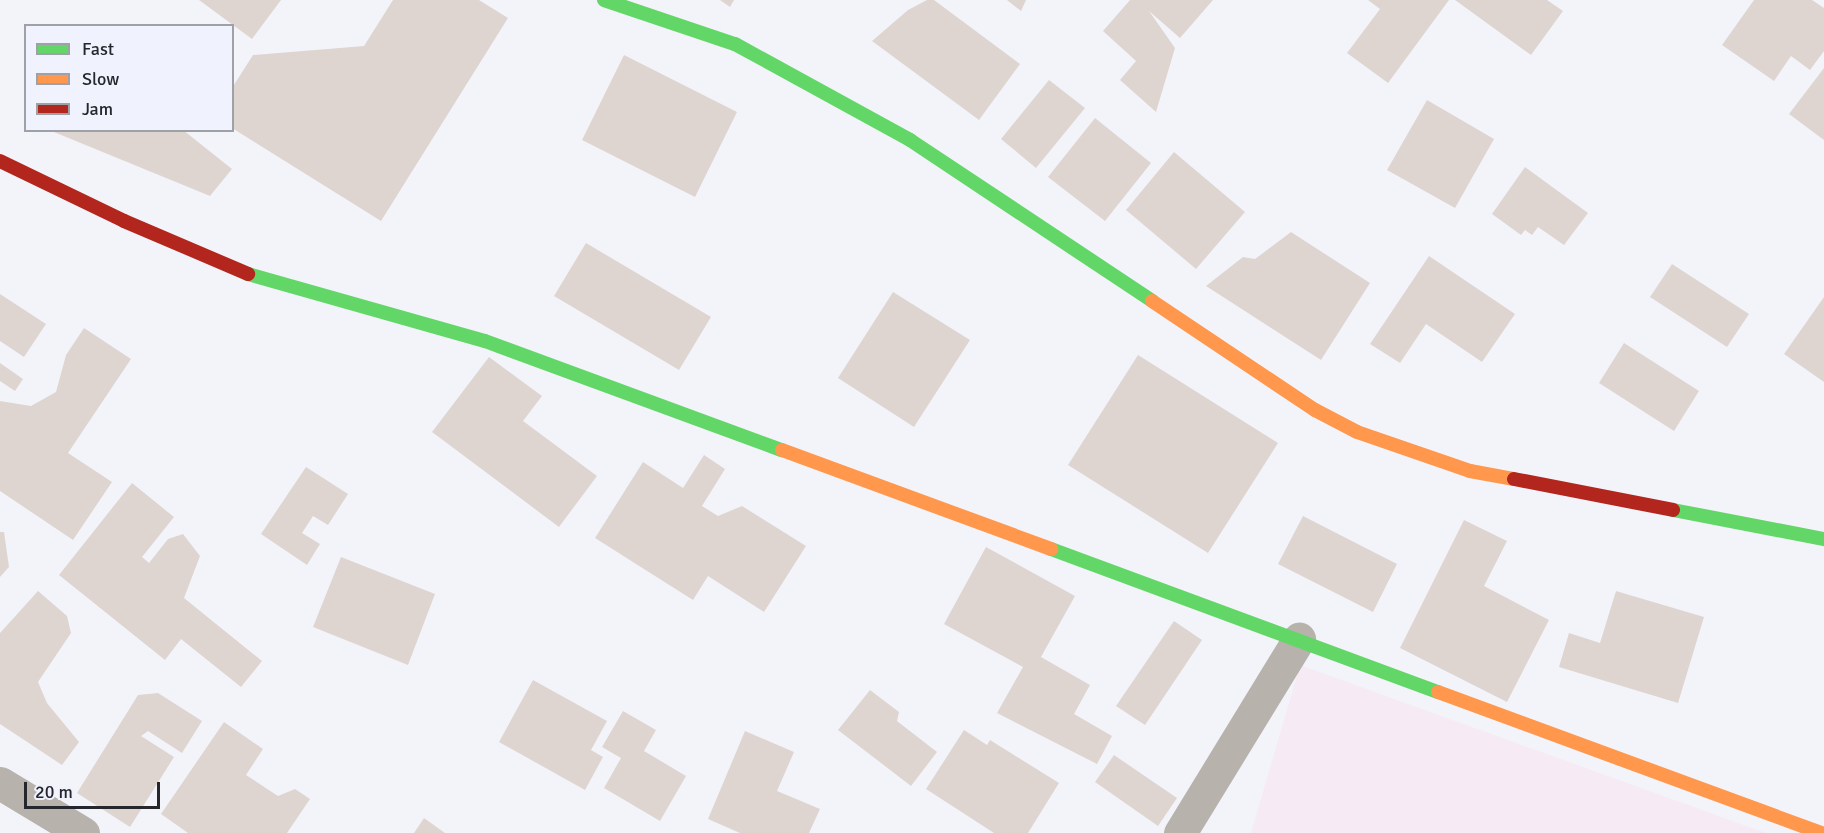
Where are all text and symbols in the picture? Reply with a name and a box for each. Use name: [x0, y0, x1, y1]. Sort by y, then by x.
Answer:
legend: [24, 24, 234, 132]
text: Fast: [82, 38, 114, 60]
text: Slow: [82, 68, 119, 90]
text: Jam: [82, 98, 113, 120]
scale bar: [27, 770, 164, 808]
text: 20 m: [35, 781, 73, 803]

